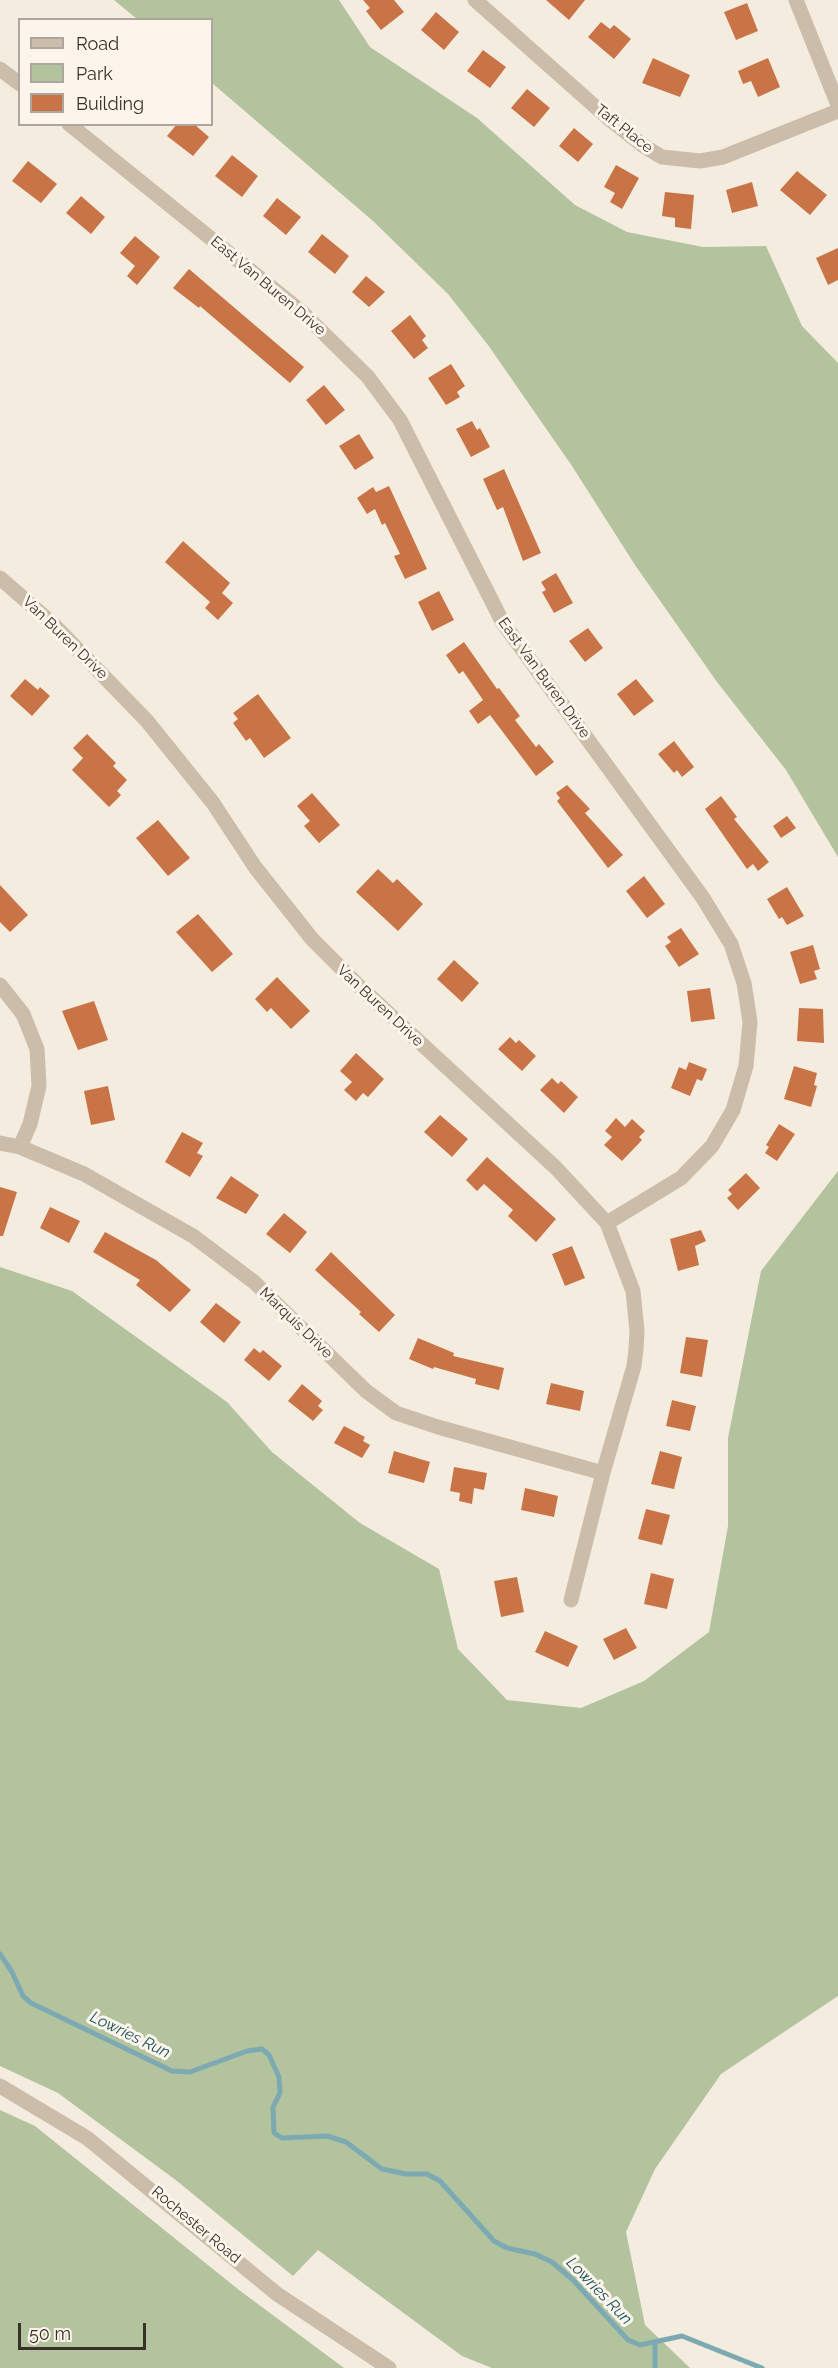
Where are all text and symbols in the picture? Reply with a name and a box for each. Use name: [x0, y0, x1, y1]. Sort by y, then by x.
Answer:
legend: [18, 18, 213, 126]
text: Road: [76, 33, 119, 54]
text: Park: [76, 63, 113, 84]
text: Building: [76, 93, 144, 114]
street label: Taft Place: [592, 101, 656, 157]
street label: East Van Buren Drive: [207, 233, 329, 339]
street label: Van Buren Drive: [19, 593, 111, 683]
street label: East Van Buren Drive: [494, 614, 594, 742]
street label: Van Buren Drive: [333, 961, 427, 1051]
street label: Marquis Drive: [256, 1284, 336, 1362]
water label: Lowries Run: [87, 2007, 173, 2063]
street label: Rochester Road: [148, 2183, 244, 2267]
water label: Lowries Run: [562, 2253, 636, 2329]
scale bar: [21, 2311, 148, 2349]
text: 50 m: [29, 2323, 71, 2344]

